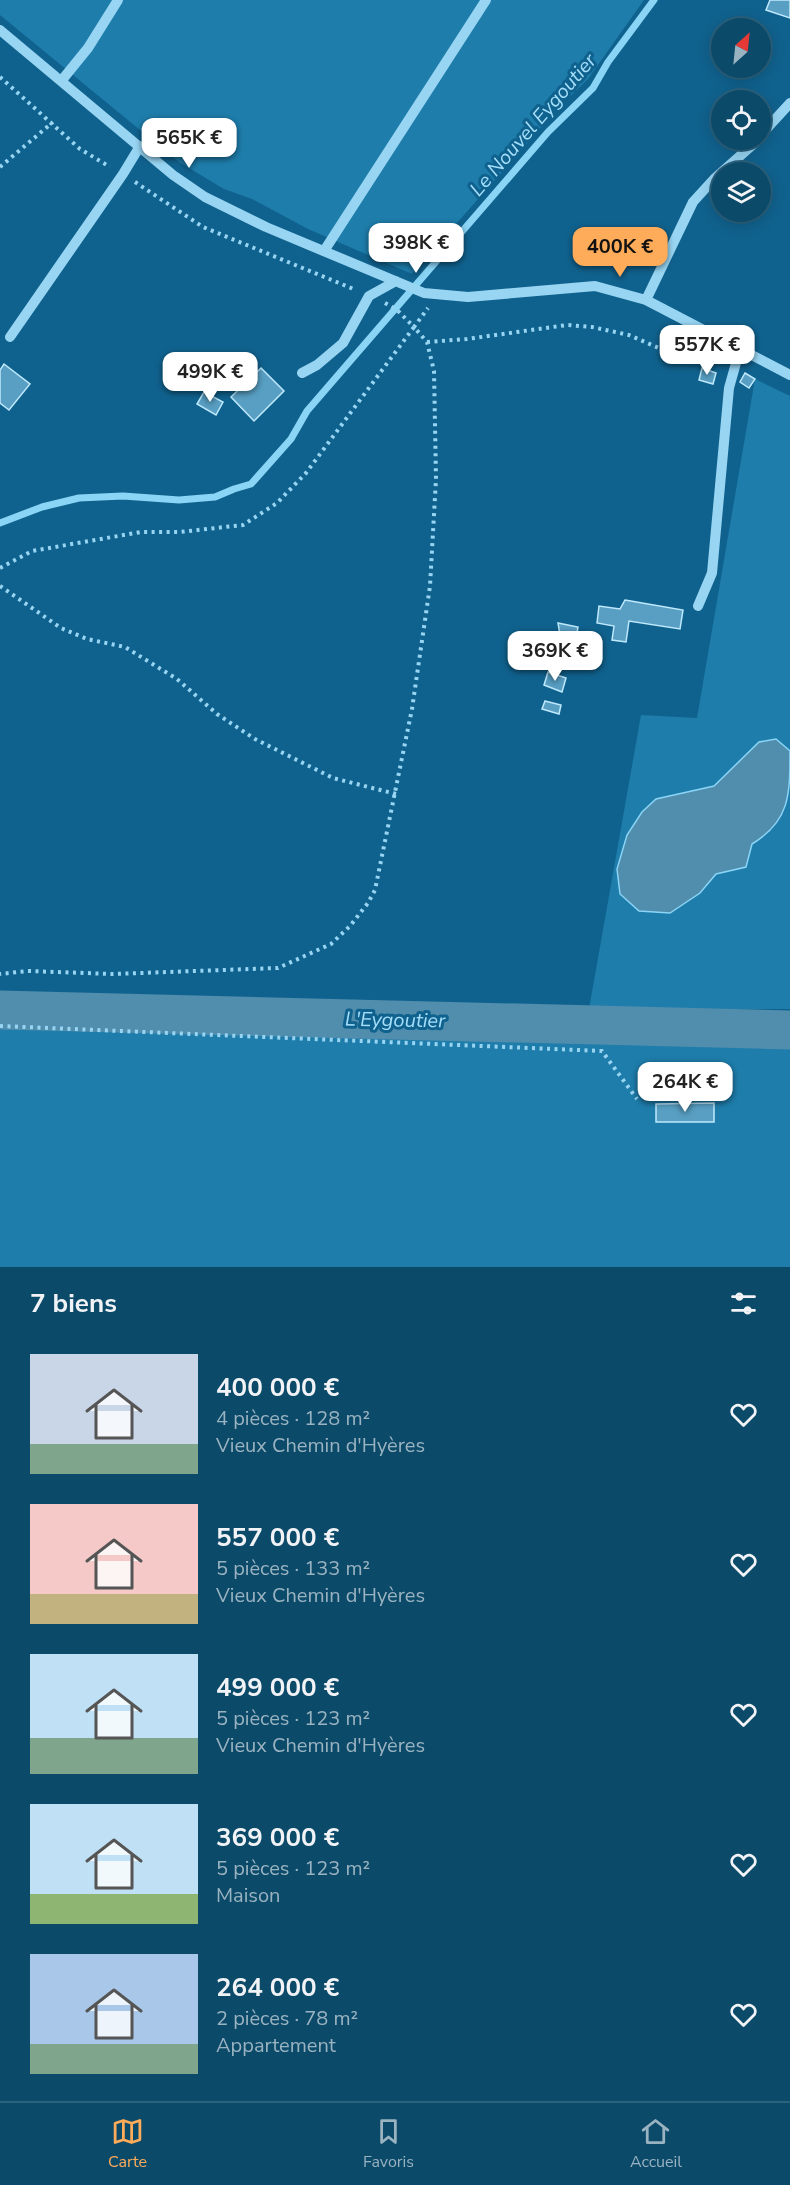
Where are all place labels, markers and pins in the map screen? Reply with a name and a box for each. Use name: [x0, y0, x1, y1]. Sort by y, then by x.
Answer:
pin: 565K €: [140, 118, 238, 169]
pin: 398K €: [367, 223, 465, 274]
pin: 400K €: [571, 227, 669, 278]
pin: 557K €: [658, 325, 756, 376]
pin: 499K €: [161, 352, 259, 403]
pin: 369K €: [506, 631, 604, 682]
pin: 264K €: [636, 1062, 734, 1113]

